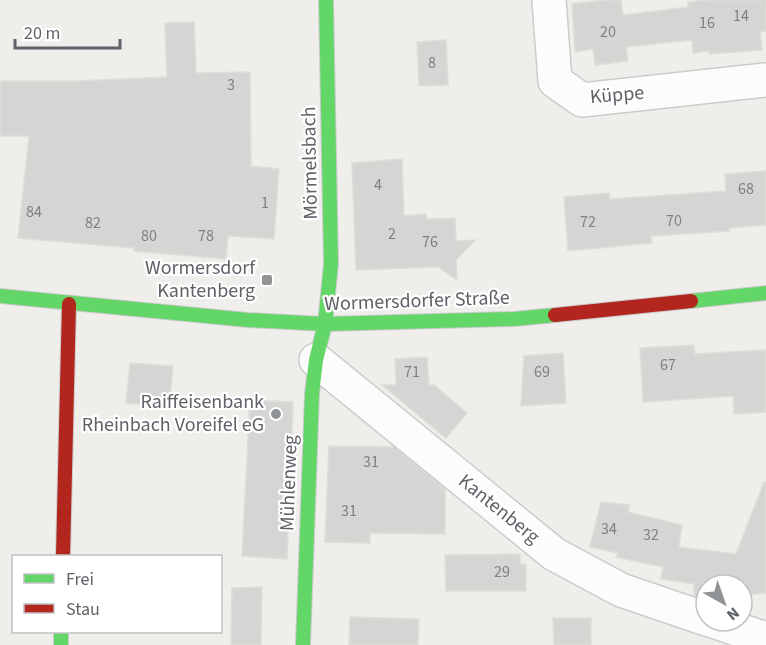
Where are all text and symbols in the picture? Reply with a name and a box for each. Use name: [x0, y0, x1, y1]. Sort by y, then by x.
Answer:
house number: 14: [733, 5, 749, 27]
scale bar: [15, 12, 120, 50]
house number: 16: [699, 12, 715, 34]
text: 20 m: [24, 21, 60, 46]
house number: 20: [600, 21, 616, 43]
house number: 8: [428, 52, 436, 74]
house number: 3: [227, 74, 235, 96]
street label: Küppe: [589, 79, 645, 111]
street label: Mörmelsbach: [295, 106, 325, 220]
house number: 4: [374, 174, 382, 196]
house number: 68: [738, 178, 754, 200]
house number: 1: [261, 192, 269, 214]
house number: 84: [26, 201, 42, 223]
house number: 70: [666, 210, 682, 232]
house number: 72: [580, 211, 596, 233]
house number: 82: [85, 212, 101, 234]
house number: 2: [388, 223, 396, 245]
house number: 80: [141, 225, 157, 247]
house number: 78: [198, 225, 214, 247]
house number: 76: [422, 231, 438, 253]
place label: Wormersdorf Kantenberg: [145, 254, 256, 305]
marker: Wormersdorf Kantenberg: [260, 273, 274, 287]
street label: Wormersdorfer Straße: [324, 284, 510, 318]
house number: 67: [660, 354, 676, 376]
house number: 71: [404, 361, 420, 383]
house number: 69: [534, 361, 550, 383]
place label: Raiffeisenbank Rheinbach Voreifel eG: [82, 388, 264, 439]
marker: Raiffeisenbank Rheinbach Voreifel eG: [269, 407, 283, 421]
street label: Mühlenweg: [273, 434, 305, 532]
house number: 31: [363, 451, 379, 473]
street label: Kantenberg: [452, 467, 546, 551]
house number: 31: [341, 500, 357, 522]
house number: 34: [601, 518, 617, 540]
house number: 32: [643, 524, 659, 546]
legend: [12, 555, 222, 633]
house number: 29: [494, 561, 510, 583]
text: Frei: [66, 567, 94, 592]
north arrow: [694, 573, 754, 633]
text: Stau: [66, 597, 100, 622]
text: N: [722, 602, 744, 626]

